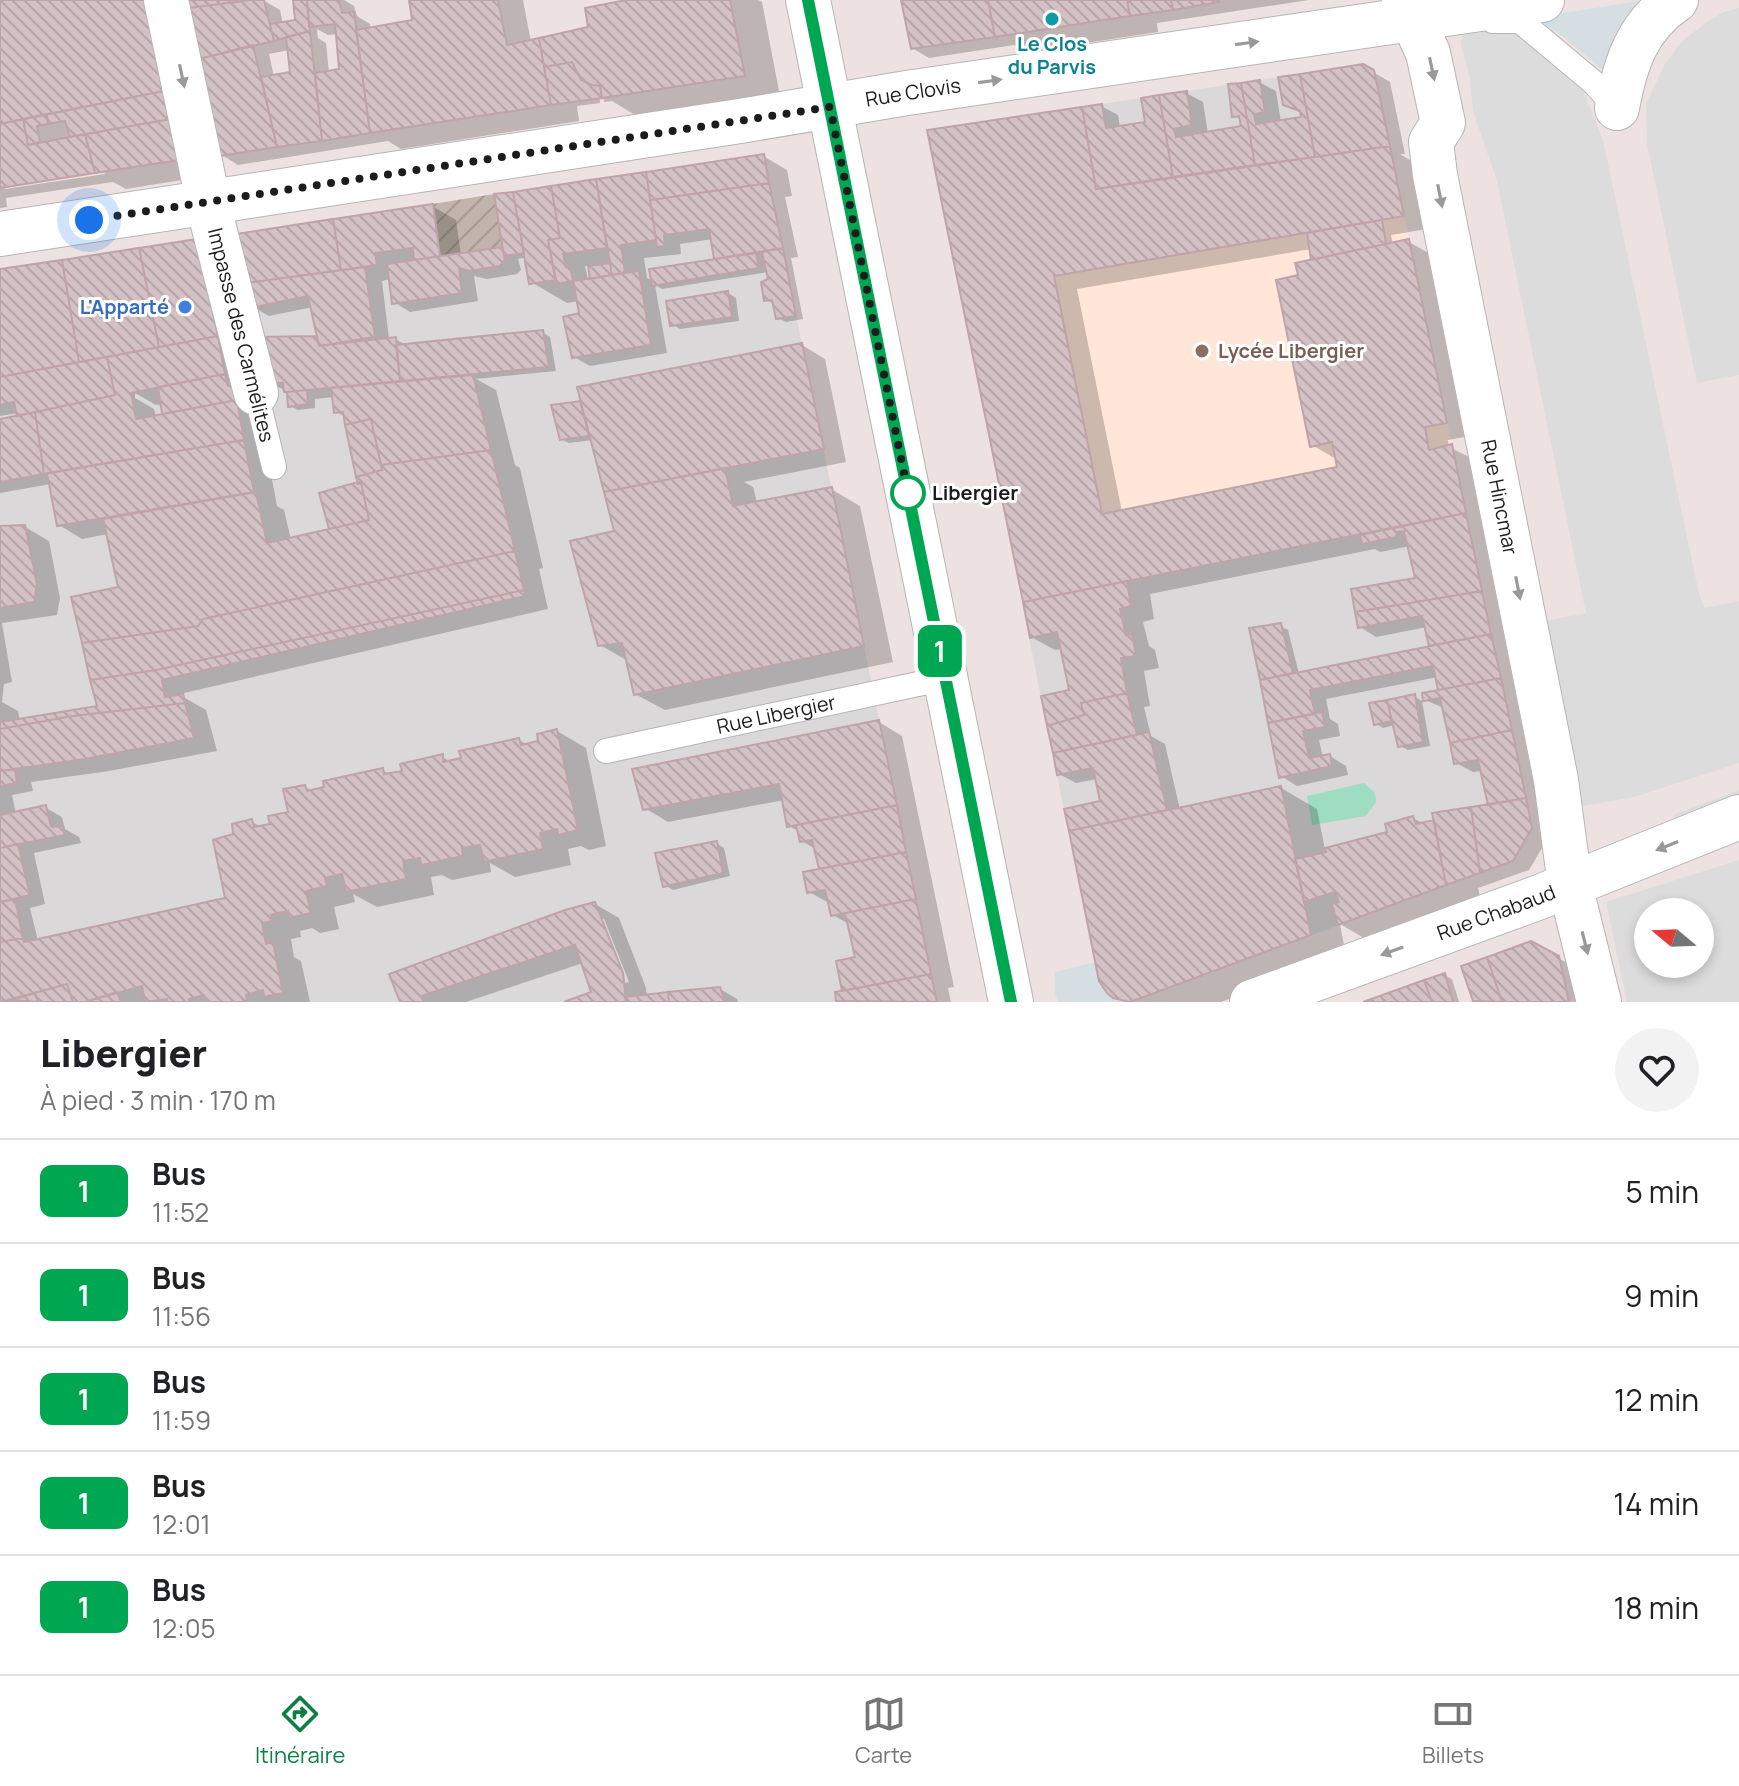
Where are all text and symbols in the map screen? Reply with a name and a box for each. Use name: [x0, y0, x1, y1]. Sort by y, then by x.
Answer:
marker: Le Clos du Parvis: [1043, 10, 1061, 28]
place label: Le Clos du Parvis: [1008, 30, 1096, 80]
one-way arrow: [1235, 36, 1260, 49]
one-way arrow: [1426, 57, 1439, 82]
one-way arrow: [176, 64, 189, 89]
street label: Rue Clovis: [863, 71, 962, 113]
one-way arrow: [977, 74, 1002, 87]
one-way arrow: [1434, 184, 1446, 209]
your location: [69, 200, 109, 240]
street label: Impasse des Carmélites: [202, 225, 281, 445]
place label: L'Apparté: [80, 293, 169, 320]
marker: L'Apparté: [176, 298, 194, 316]
place label: Lycée Libergier: [1218, 337, 1364, 364]
marker: Lycée Libergier: [1193, 342, 1211, 360]
street label: Rue Hincmar: [1475, 437, 1525, 557]
marker: Libergier: [891, 476, 925, 510]
place label: Libergier: [932, 479, 1018, 506]
one-way arrow: [1512, 576, 1524, 601]
line badge: 1: [914, 625, 966, 677]
text: 1: [934, 632, 946, 670]
street label: Rue Libergier: [714, 688, 838, 740]
one-way arrow: [1655, 839, 1679, 852]
street label: Rue Chabaud: [1433, 878, 1559, 946]
north arrow: [1634, 898, 1714, 978]
map controls: [1634, 898, 1714, 978]
one-way arrow: [1579, 931, 1591, 956]
one-way arrow: [1380, 945, 1404, 958]
text: Libergier: [40, 1026, 207, 1078]
button: heart: [1615, 1028, 1699, 1112]
text: À pied · 3 min · 170 m: [40, 1082, 276, 1118]
text: Bus: [152, 1153, 206, 1194]
text: 5 min: [1625, 1171, 1699, 1212]
text: 1: [78, 1172, 90, 1210]
text: 11:52: [152, 1194, 209, 1230]
text: Bus: [152, 1257, 206, 1298]
text: 9 min: [1624, 1275, 1699, 1316]
text: 1: [78, 1276, 90, 1314]
text: 11:56: [152, 1298, 211, 1334]
text: Bus: [152, 1361, 206, 1402]
text: 12 min: [1614, 1379, 1699, 1420]
text: 1: [78, 1380, 90, 1418]
text: 11:59: [152, 1402, 211, 1438]
text: Bus: [152, 1465, 206, 1506]
text: 14 min: [1613, 1483, 1699, 1524]
text: 1: [78, 1484, 90, 1522]
text: 12:01: [152, 1506, 211, 1542]
text: Bus: [152, 1569, 206, 1610]
text: 18 min: [1614, 1587, 1699, 1628]
text: 1: [78, 1588, 90, 1626]
text: 12:05: [152, 1610, 216, 1646]
tab: Itinéraire: [255, 1692, 345, 1770]
tab: Carte: [855, 1692, 912, 1770]
tab: Billets: [1422, 1692, 1484, 1770]

